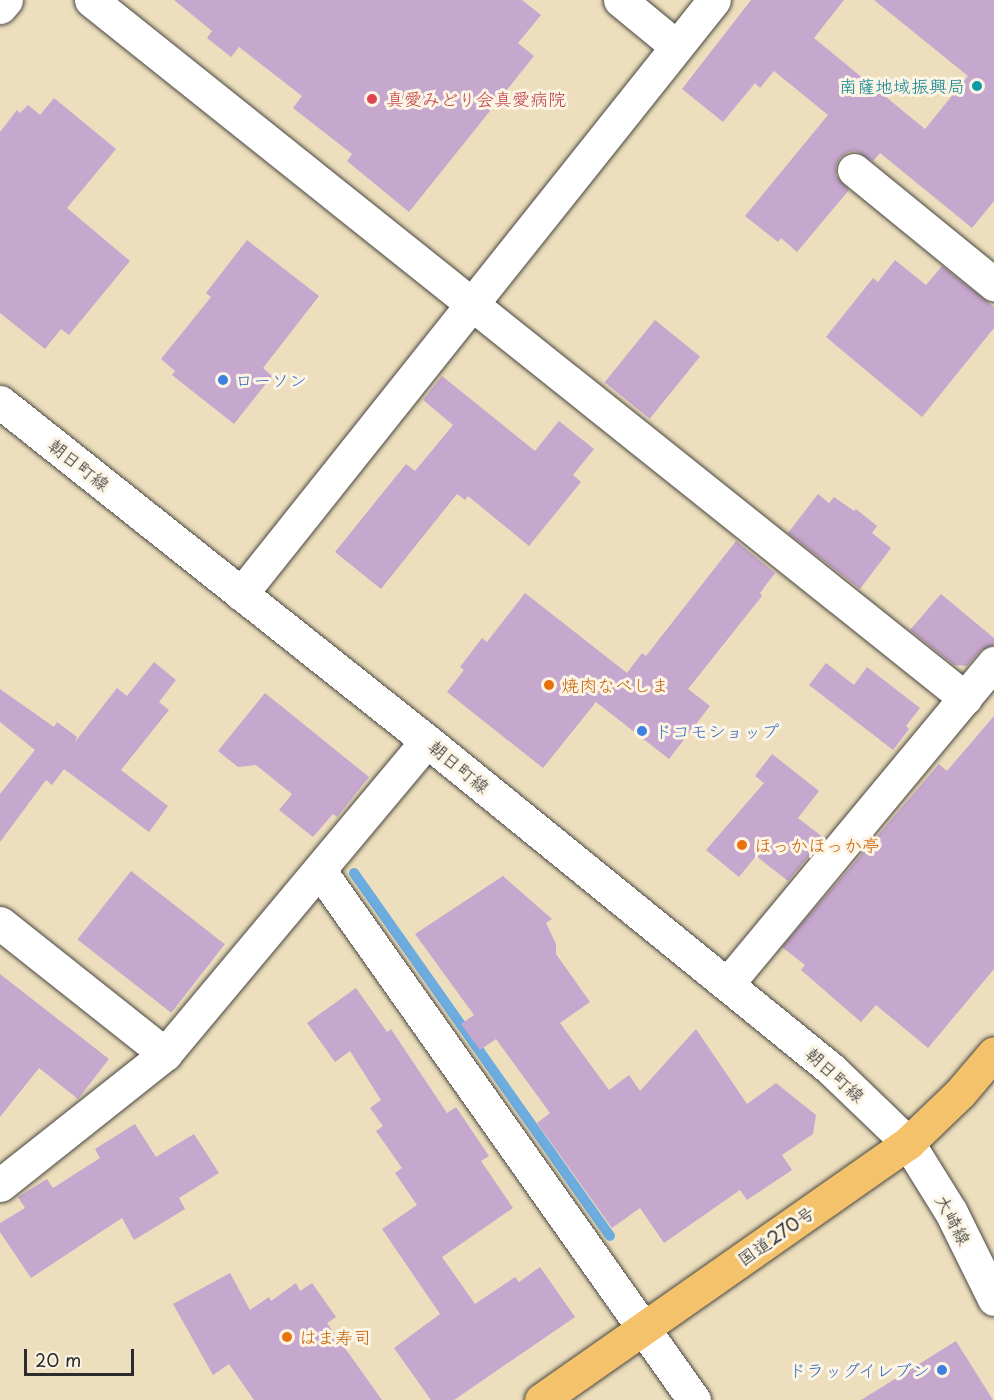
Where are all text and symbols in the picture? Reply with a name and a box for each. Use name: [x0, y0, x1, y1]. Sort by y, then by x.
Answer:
place label: 南薩地域振興局: [839, 75, 965, 97]
marker: 南薩地域振興局: [970, 79, 984, 93]
place label: 真愛みどり会真愛病院: [386, 88, 566, 110]
marker: 真愛みどり会真愛病院: [363, 90, 381, 108]
place label: ローソン: [235, 369, 307, 391]
marker: ローソン: [216, 373, 230, 387]
street label: 朝日町線: [44, 434, 114, 496]
place label: 焼肉なべしま: [561, 674, 669, 696]
marker: 焼肉なべしま: [542, 678, 556, 692]
place label: ドコモショップ: [654, 720, 780, 742]
marker: ドコモショップ: [635, 724, 649, 738]
street label: 朝日町線: [424, 736, 494, 798]
place label: ほっかほっか亭: [754, 834, 880, 856]
marker: ほっかほっか亭: [735, 838, 749, 852]
street label: 朝日町線: [801, 1043, 869, 1107]
street label: 大崎線: [931, 1191, 975, 1249]
street label: 国道270号: [733, 1202, 819, 1270]
place label: はま寿司: [299, 1326, 371, 1348]
marker: はま寿司: [280, 1330, 294, 1344]
scale bar: [27, 1337, 136, 1375]
text: 20 m: [35, 1346, 81, 1373]
place label: ドラッグイレブン: [786, 1359, 930, 1381]
marker: ドラッグイレブン: [935, 1363, 949, 1377]

